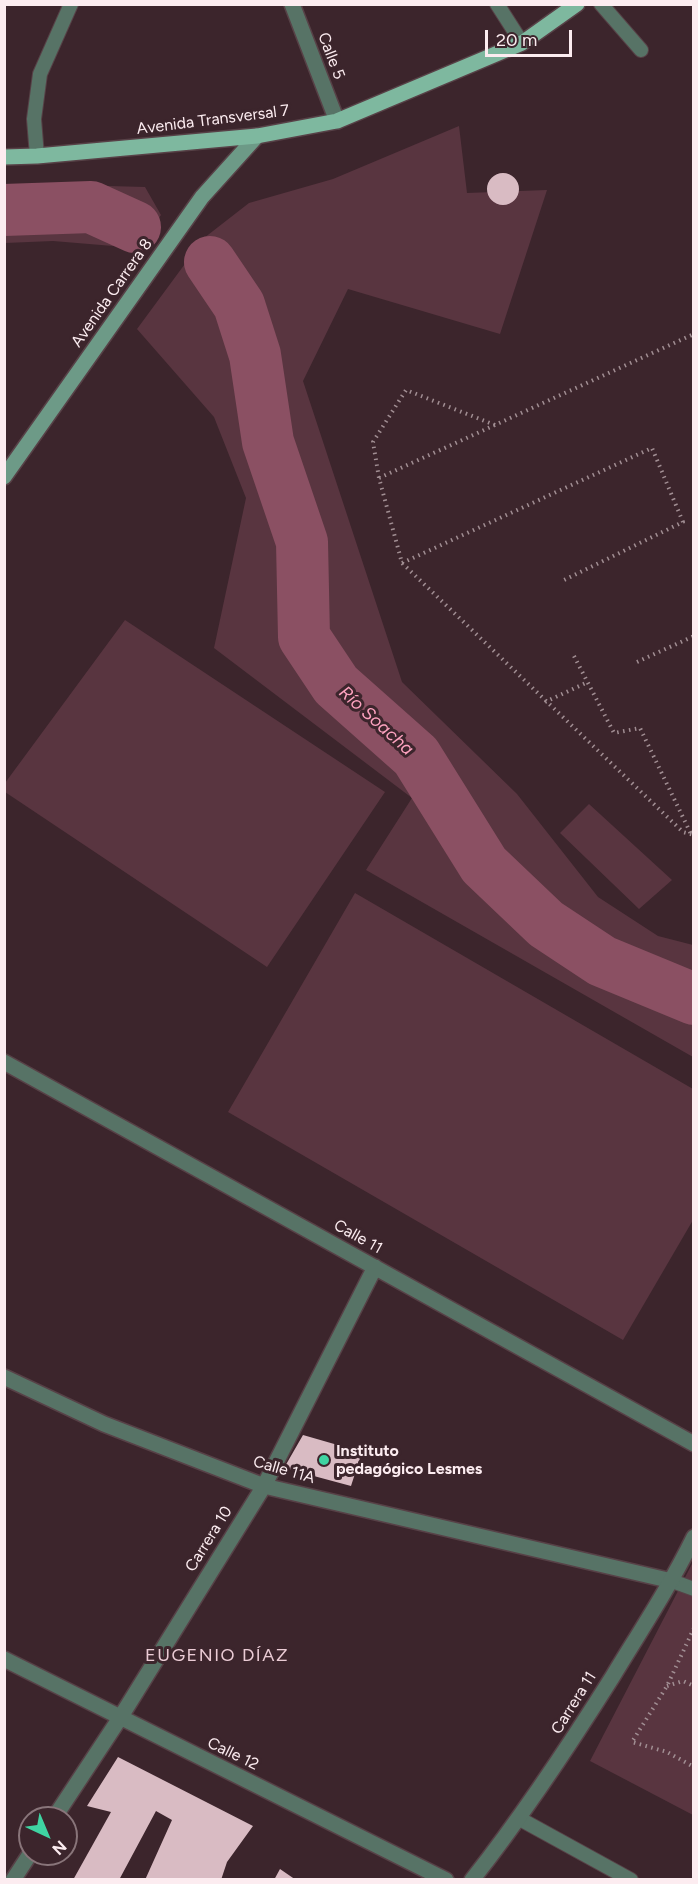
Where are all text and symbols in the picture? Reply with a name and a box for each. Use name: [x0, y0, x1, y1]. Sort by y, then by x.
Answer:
scale bar: [488, 18, 575, 56]
text: 20 m: [496, 29, 537, 51]
street label: Calle 5: [313, 30, 349, 82]
street label: Avenida Transversal 7: [136, 101, 290, 139]
street label: Avenida Carrera 8: [67, 235, 157, 351]
water label: Río Soacha: [334, 682, 418, 760]
street label: Calle 11: [330, 1216, 386, 1258]
place label: Instituto pedagógico Lesmes: [336, 1441, 482, 1479]
street label: Calle 11A: [251, 1452, 317, 1488]
marker: Instituto pedagógico Lesmes: [317, 1453, 331, 1467]
street label: Carrera 10: [181, 1503, 237, 1575]
district label: EUGENIO DÍAZ: [145, 1645, 289, 1667]
street label: Carrera 11: [547, 1668, 601, 1738]
street label: Calle 12: [204, 1733, 262, 1775]
north arrow: [18, 1806, 78, 1866]
text: N: [48, 1837, 71, 1859]

